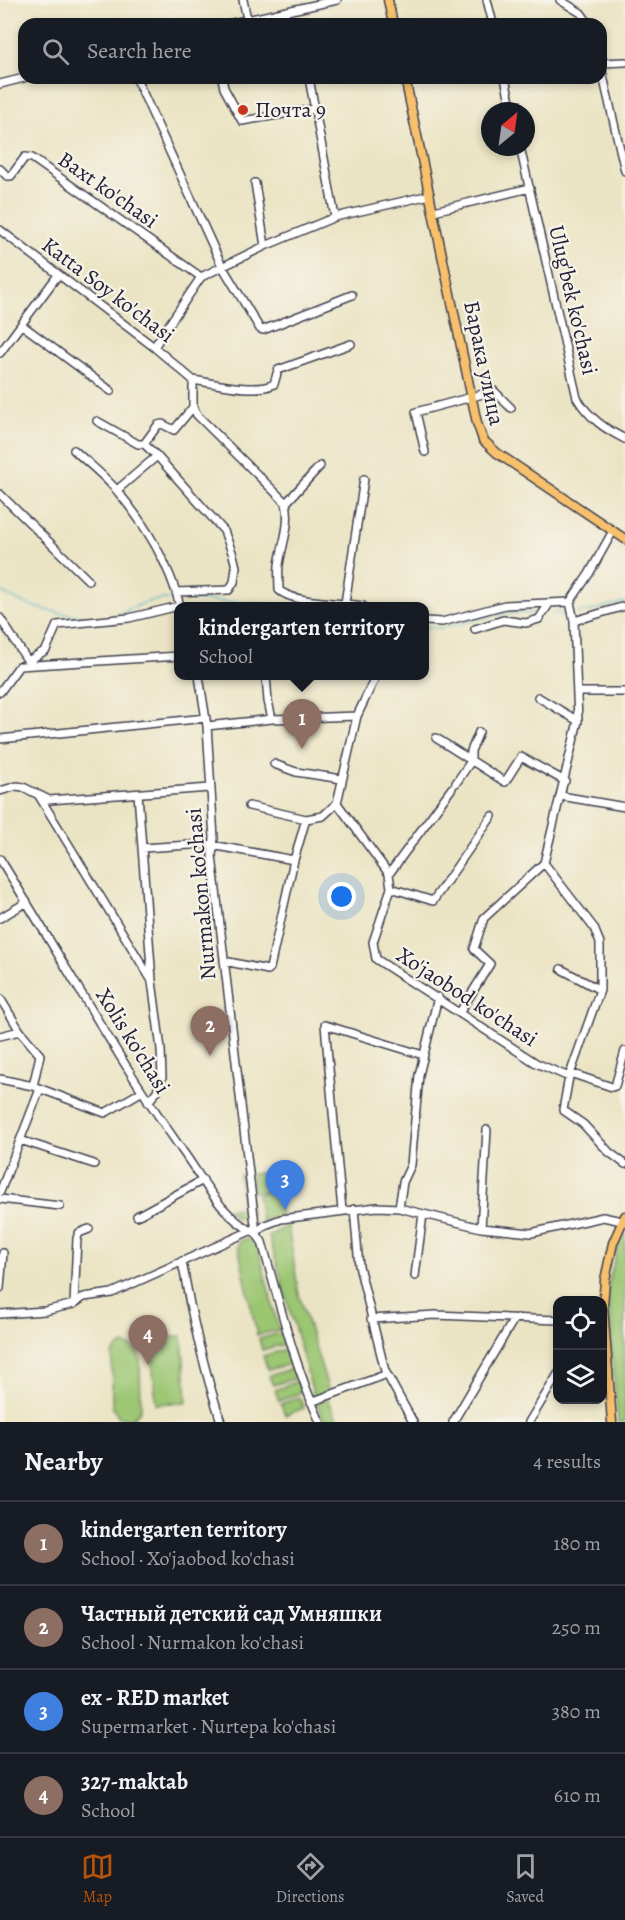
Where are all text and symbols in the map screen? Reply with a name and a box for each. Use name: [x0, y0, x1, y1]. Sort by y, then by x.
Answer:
search box: [18, 18, 607, 84]
icon: search: [39, 35, 72, 68]
text: Search here: [87, 36, 192, 66]
place label: Почта 9: [255, 95, 326, 125]
north arrow: [481, 102, 535, 156]
marker: Почта 9: [236, 103, 250, 117]
street label: Baxt ko'chasi: [52, 144, 164, 236]
street label: Ulug'bek ko'chasi: [541, 222, 605, 378]
street label: Katta Soy ko'chasi: [35, 230, 181, 350]
street label: Барака улица: [456, 298, 512, 429]
popup: [174, 602, 429, 680]
text: kindergarten territory: [199, 613, 404, 643]
text: School: [199, 643, 253, 670]
pin: 1: [282, 700, 322, 749]
street label: Nurmakon ko'chasi: [179, 807, 223, 981]
your location: [327, 882, 356, 911]
street label: Xo'jaobod ko'chasi: [391, 940, 543, 1054]
street label: Xolis ko'chasi: [89, 982, 177, 1100]
pin: 2: [190, 1006, 230, 1056]
pin: 3: [266, 1160, 304, 1210]
map controls: [553, 1296, 607, 1404]
button: locate: [553, 1296, 607, 1350]
pin: 4: [128, 1316, 168, 1365]
button: layers: [553, 1350, 607, 1404]
text: Nearby: [24, 1444, 103, 1479]
text: 4 results: [533, 1448, 601, 1475]
text: kindergarten territory: [81, 1515, 287, 1545]
text: 1: [40, 1530, 47, 1557]
text: 180 m: [553, 1530, 601, 1557]
text: School · Xo'jaobod ko'chasi: [81, 1545, 295, 1572]
text: Частный детский сад Умняшки: [81, 1599, 382, 1629]
text: 2: [39, 1614, 48, 1641]
text: 250 m: [552, 1614, 601, 1641]
text: School · Nurmakon ko'chasi: [81, 1629, 304, 1656]
text: ex - RED market: [81, 1683, 229, 1713]
text: 3: [39, 1698, 48, 1725]
text: 380 m: [552, 1698, 601, 1725]
text: Supermarket · Nurtepa ko'chasi: [81, 1713, 336, 1740]
text: 327-maktab: [81, 1767, 188, 1797]
text: 4: [39, 1782, 48, 1809]
text: 610 m: [554, 1782, 601, 1809]
text: School: [81, 1797, 135, 1824]
tab: Map: [81, 1850, 114, 1908]
tab: Directions: [276, 1850, 344, 1908]
tab: Saved: [506, 1850, 544, 1908]

